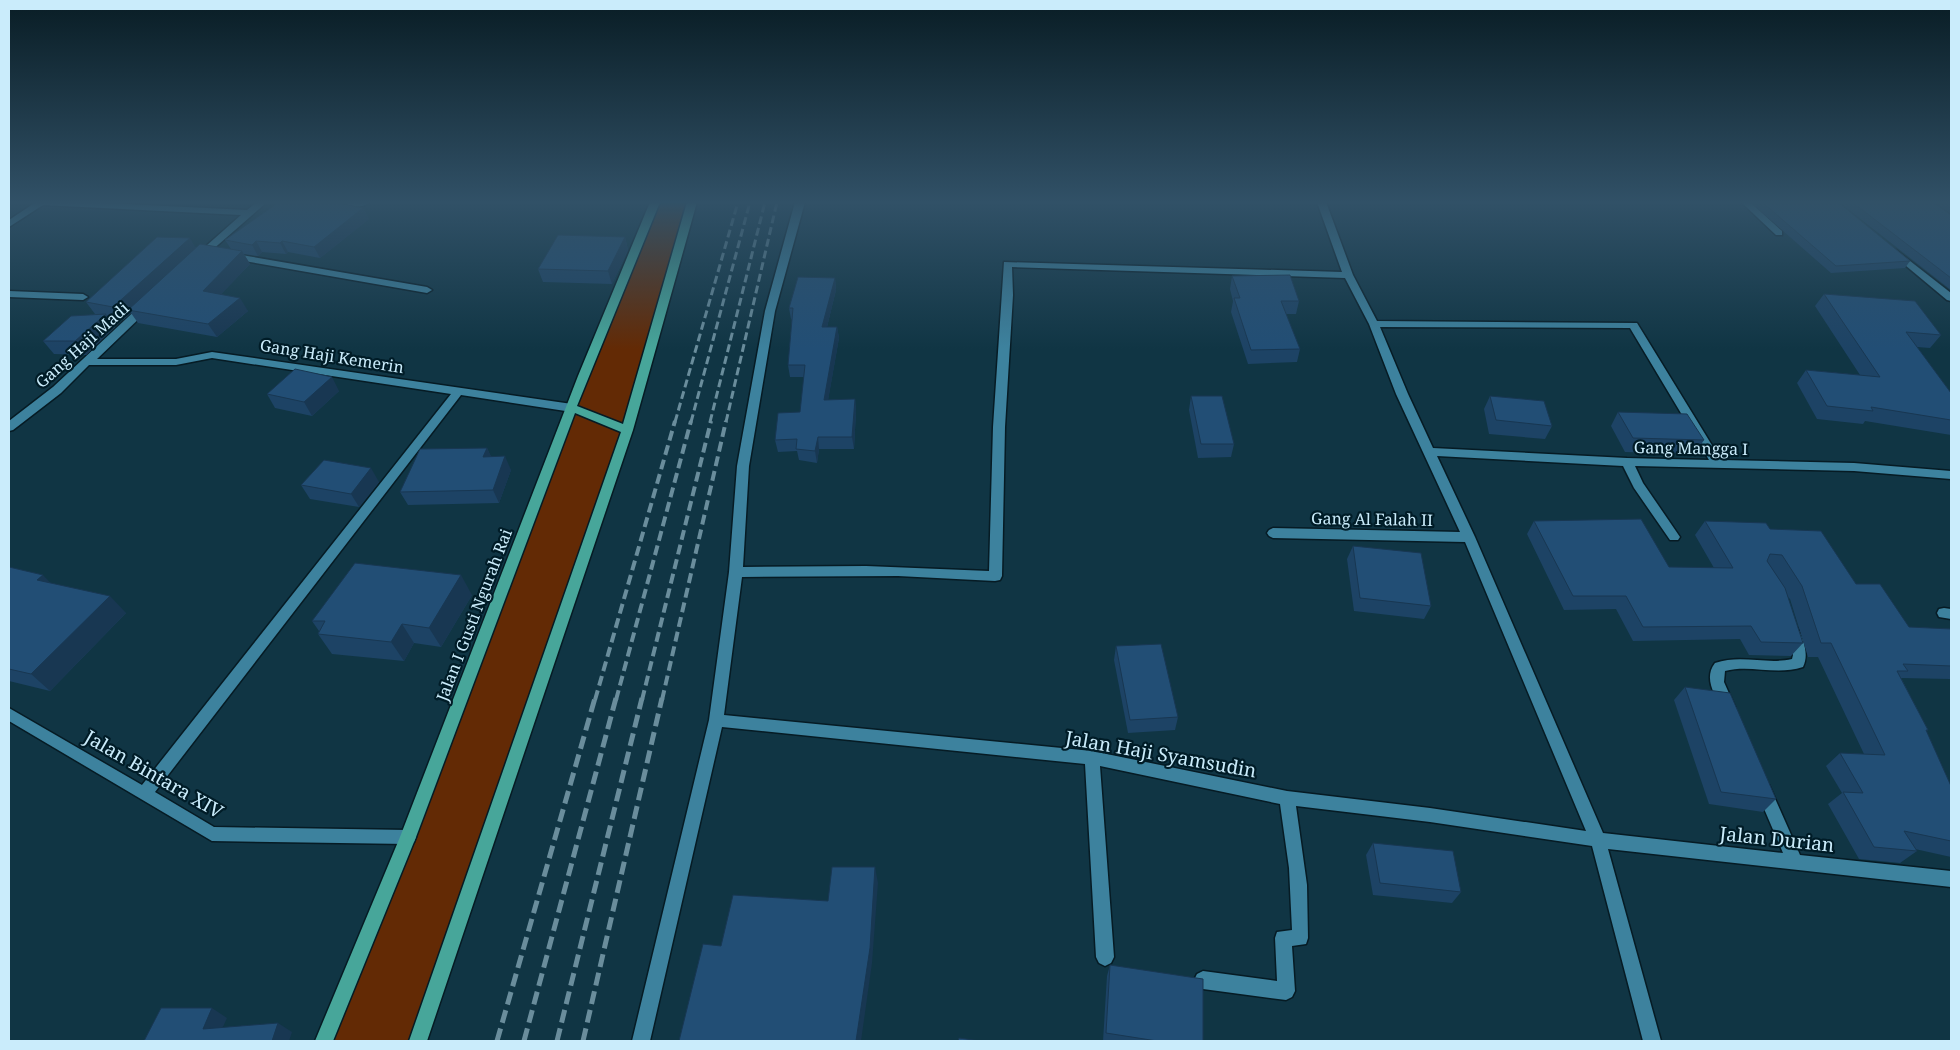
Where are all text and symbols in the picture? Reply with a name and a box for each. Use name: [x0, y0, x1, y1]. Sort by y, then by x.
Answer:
street label: Gang Haji Madi: [31, 297, 133, 393]
street label: Gang Haji Kemerin: [258, 334, 406, 378]
street label: Gang Mangga I: [1634, 436, 1748, 460]
street label: Gang Al Falah II: [1311, 507, 1433, 531]
street label: Jalan I Gusti Ngurah Rai: [431, 526, 517, 705]
street label: Jalan Bintara XIV: [79, 723, 228, 824]
street label: Jalan Haji Syamsudin: [1062, 724, 1259, 784]
street label: Jalan Durian: [1717, 820, 1836, 858]

